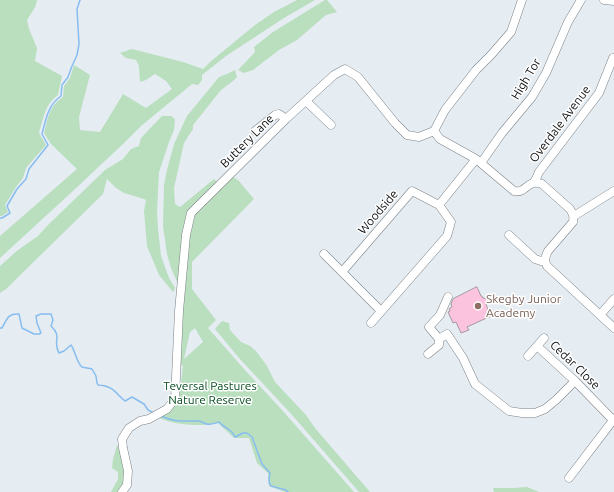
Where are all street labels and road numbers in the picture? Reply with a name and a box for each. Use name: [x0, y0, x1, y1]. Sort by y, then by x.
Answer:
street label: High Tor: [508, 56, 544, 102]
street label: Overdale Avenue: [526, 83, 594, 165]
street label: Buttery Lane: [217, 111, 277, 171]
street label: Woodside: [355, 187, 401, 237]
street label: Cedar Close: [547, 338, 603, 392]

